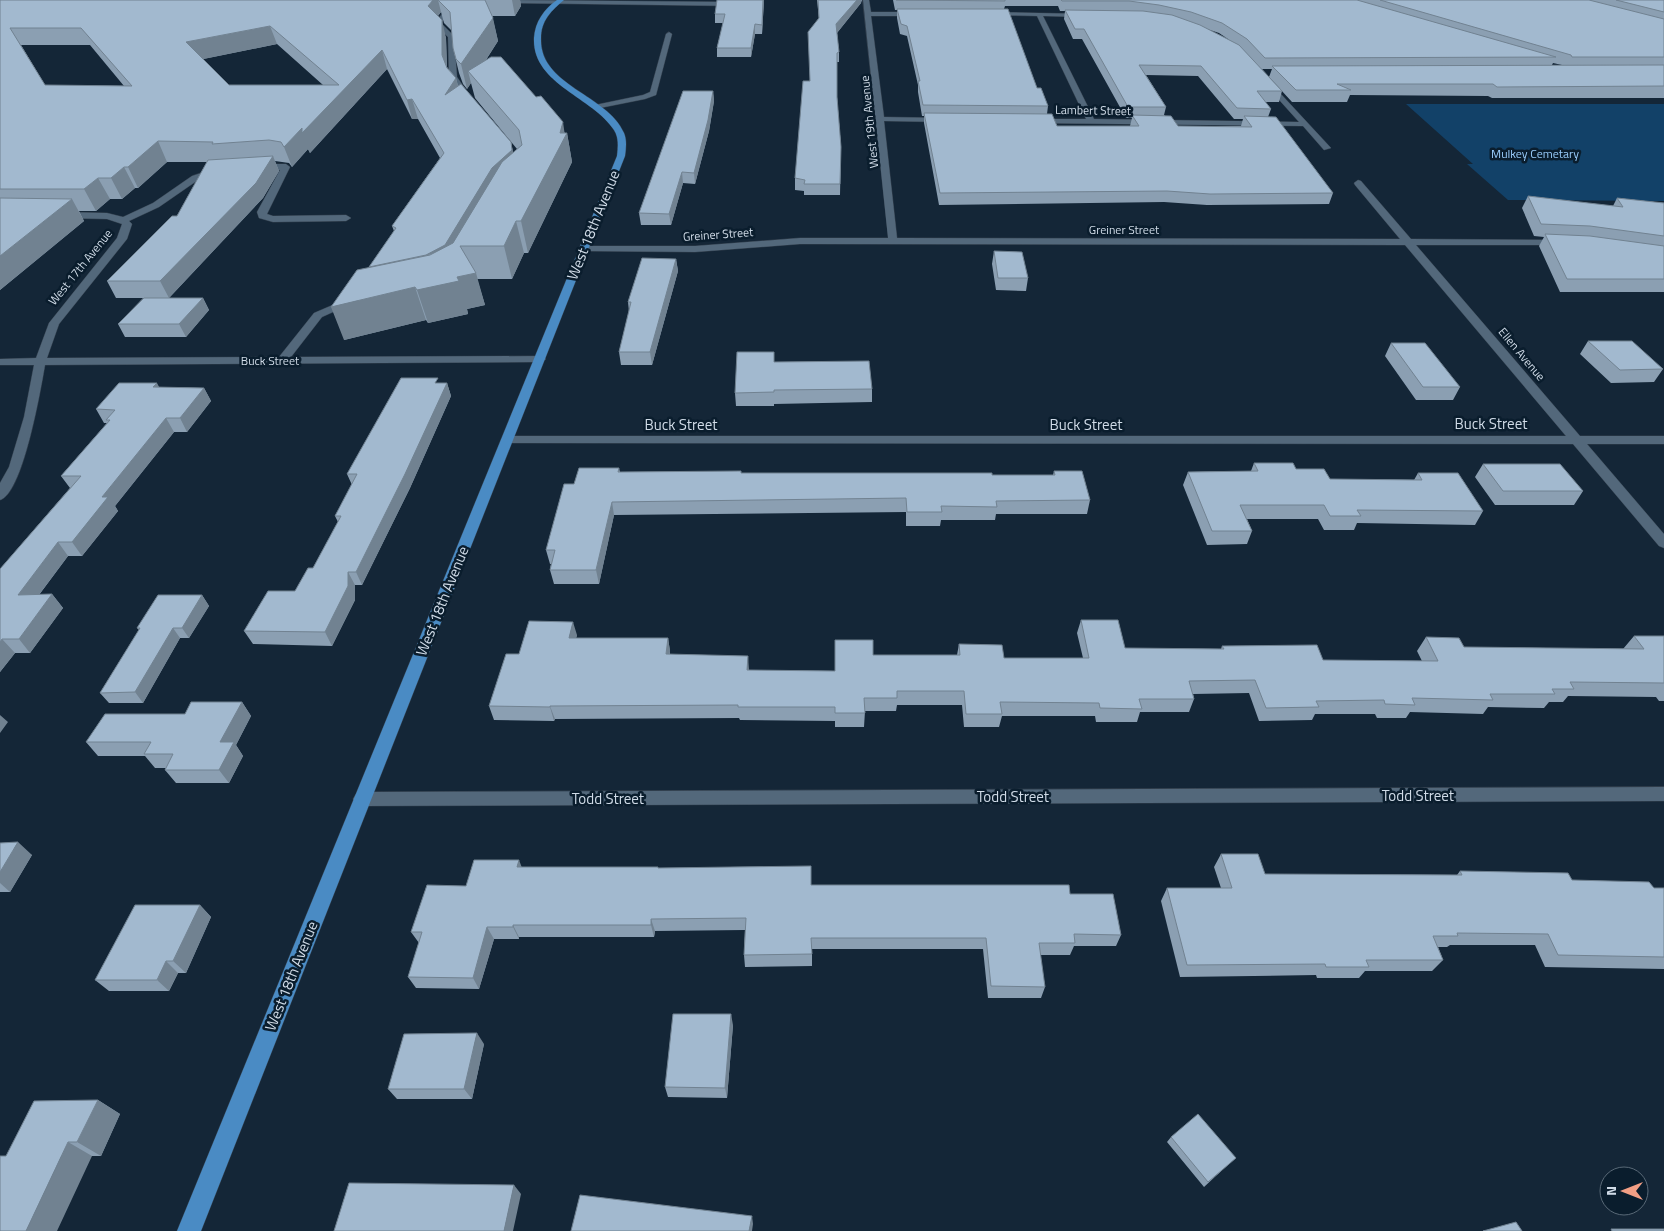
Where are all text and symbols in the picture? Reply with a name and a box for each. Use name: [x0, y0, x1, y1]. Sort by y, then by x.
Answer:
street label: West 19th Avenue: [855, 75, 883, 169]
street label: Lambert Street: [1055, 100, 1132, 120]
park label: Mulkey Cemetary: [1491, 144, 1579, 163]
street label: West 18th Avenue: [561, 167, 625, 283]
street label: Greiner Street: [1089, 220, 1160, 239]
street label: Greiner Street: [682, 222, 755, 246]
street label: West 17th Avenue: [43, 225, 117, 309]
street label: Ellen Avenue: [1494, 323, 1550, 385]
street label: Buck Street: [241, 351, 300, 370]
street label: Buck Street: [1455, 412, 1528, 435]
street label: Buck Street: [645, 413, 718, 436]
street label: Buck Street: [1050, 413, 1123, 436]
street label: West 18th Avenue: [410, 543, 474, 659]
street label: Todd Street: [1382, 784, 1455, 807]
street label: Todd Street: [977, 785, 1050, 808]
street label: Todd Street: [572, 787, 645, 810]
street label: West 18th Avenue: [259, 918, 323, 1034]
north arrow: [1599, 1166, 1649, 1216]
text: N: [1600, 1186, 1621, 1196]

